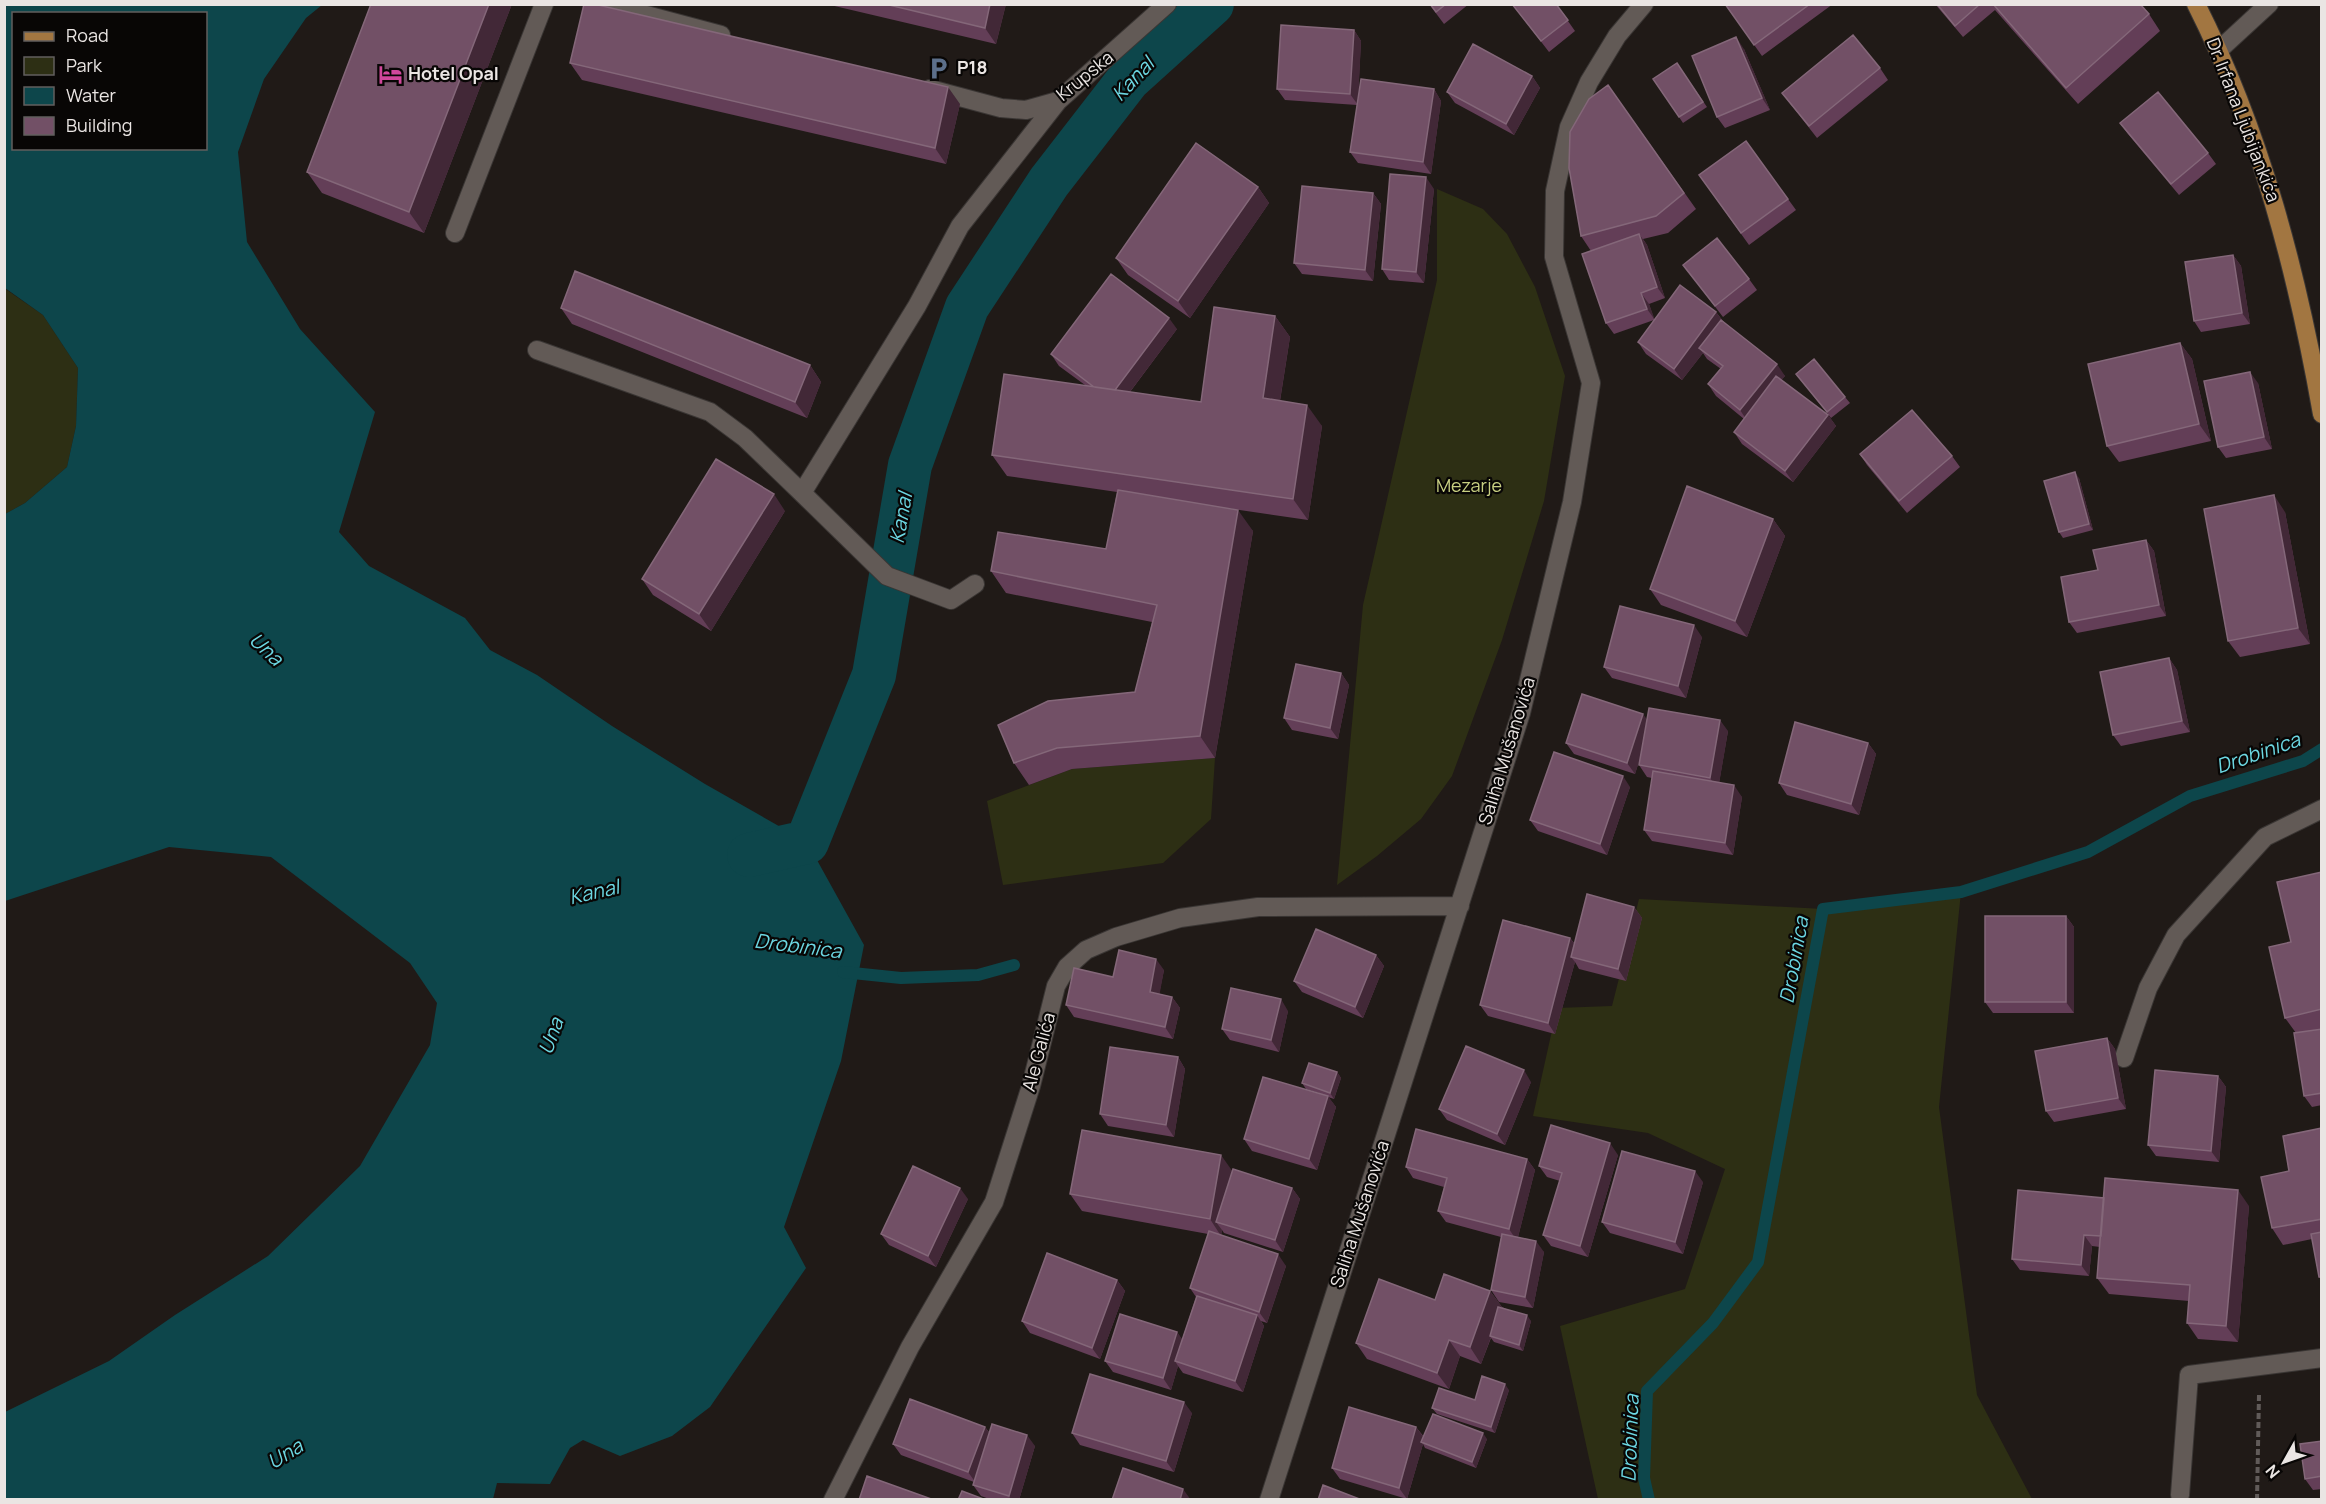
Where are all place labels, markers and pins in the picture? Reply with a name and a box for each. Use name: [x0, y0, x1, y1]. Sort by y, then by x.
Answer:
parking icon: P18: [926, 55, 952, 81]
place label: P18: [957, 55, 987, 79]
hotel icon: Hotel Opal: [377, 61, 403, 87]
place label: Hotel Opal: [408, 61, 499, 85]

